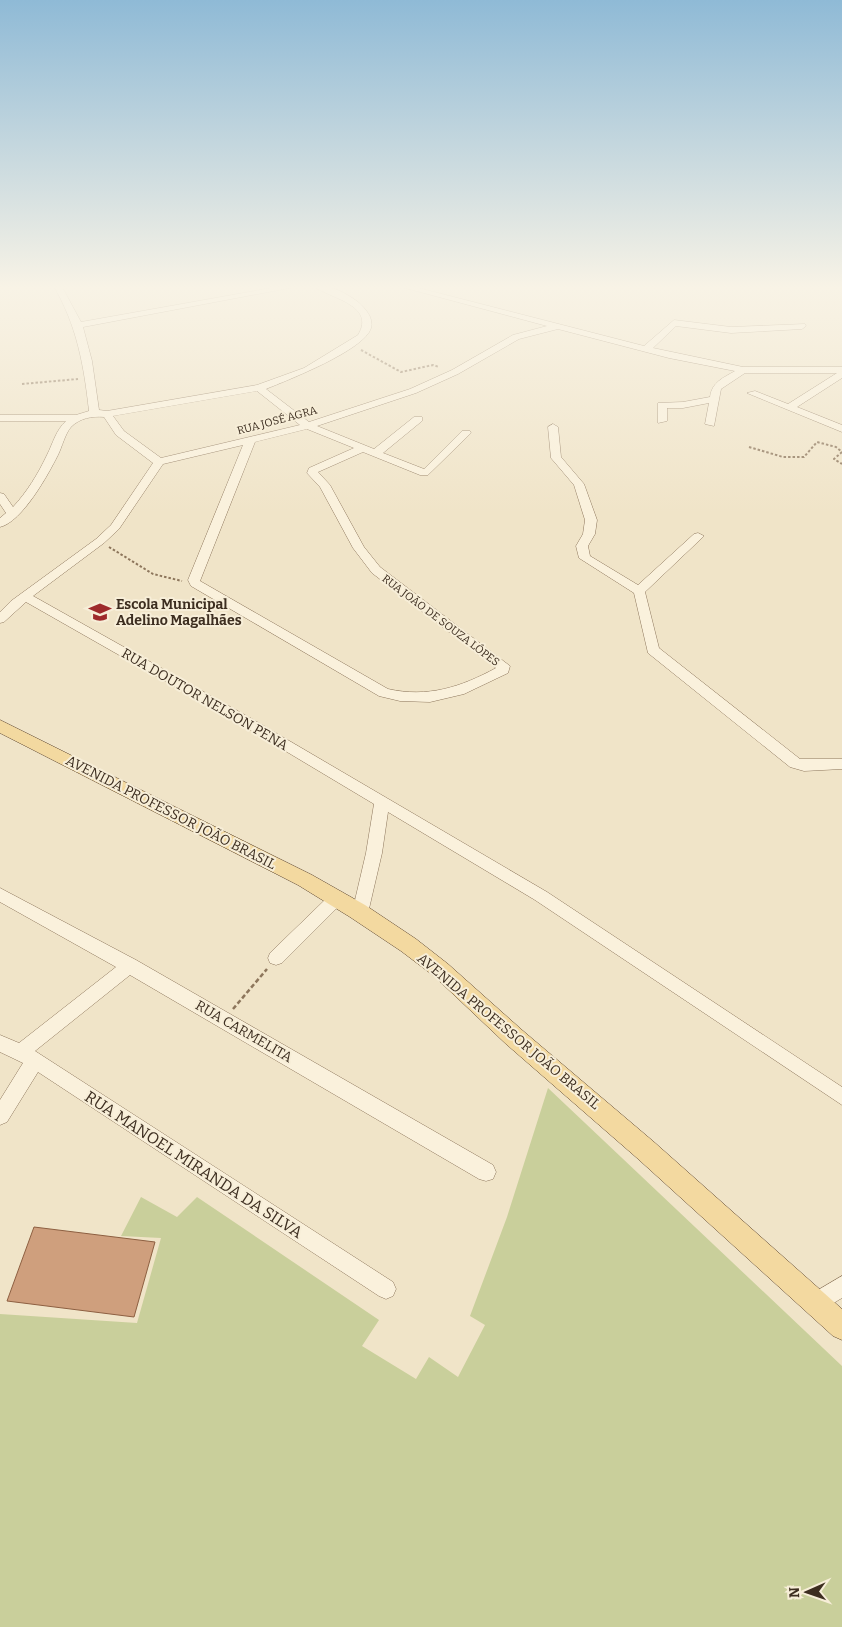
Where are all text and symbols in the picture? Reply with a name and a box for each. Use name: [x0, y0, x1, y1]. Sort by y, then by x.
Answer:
street label: RUA JOSÉ AGRA: [235, 403, 319, 437]
street label: RUA JOÃO DE SOUZA LÓPES: [379, 571, 503, 669]
place label: Escola Municipal Adelino Magalhães: [116, 596, 242, 629]
school or university icon: Escola Municipal Adelino Magalhães: [87, 599, 113, 625]
street label: RUA DOUTOR NELSON PENA: [118, 645, 291, 754]
street label: AVENIDA PROFESSOR JOÃO BRASIL: [63, 752, 279, 873]
street label: AVENIDA PROFESSOR JOÃO BRASIL: [414, 950, 604, 1113]
street label: RUA CARMELITA: [192, 997, 295, 1066]
street label: RUA MANOEL MIRANDA DA SILVA: [81, 1087, 307, 1242]
north arrow: [782, 1567, 832, 1617]
text: N: [786, 1587, 803, 1598]

